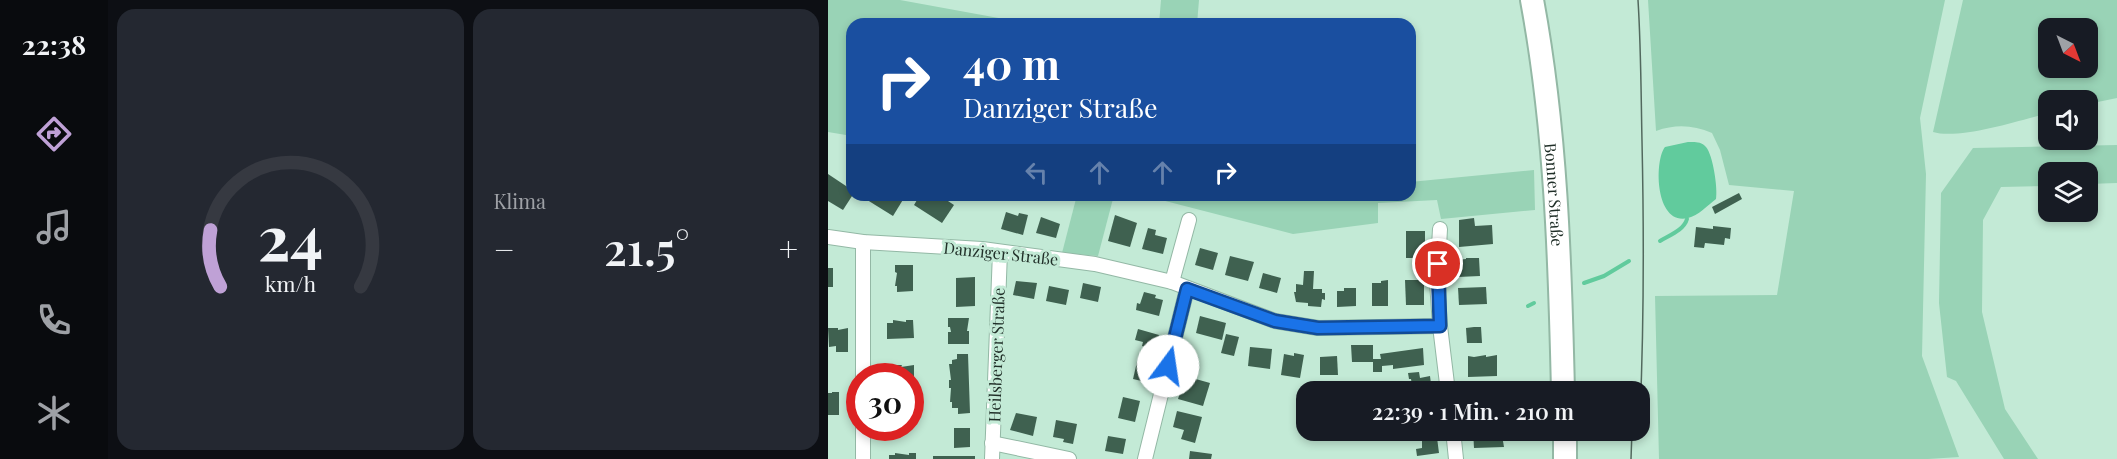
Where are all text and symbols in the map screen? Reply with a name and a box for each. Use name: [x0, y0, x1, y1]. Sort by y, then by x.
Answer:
north arrow: [2038, 18, 2098, 78]
map controls: [2038, 18, 2098, 222]
text: 22:38: [22, 26, 86, 62]
text: 40 m: [963, 35, 1060, 91]
icon: right: [864, 42, 942, 120]
text: Danziger Straße: [963, 89, 1158, 125]
button: sound: [2038, 90, 2098, 150]
icon: directions: [33, 113, 75, 155]
street label: Bonner Straße: [1541, 142, 1569, 247]
icon: left: [1020, 156, 1053, 189]
icon: ahead: [1083, 156, 1116, 189]
icon: ahead: [1146, 156, 1179, 189]
icon: right: [1209, 156, 1242, 189]
button: layers: [2038, 162, 2098, 222]
text: Klima: [494, 187, 546, 214]
text: 24: [257, 193, 323, 277]
icon: music: [33, 206, 75, 248]
text: 21.5°: [604, 217, 690, 277]
text: −: [494, 226, 515, 270]
text: +: [779, 226, 798, 270]
street label: Danziger Straße: [943, 237, 1059, 269]
pin: [1412, 238, 1463, 289]
icon: arrive: [1421, 247, 1454, 280]
text: km/h: [265, 269, 316, 297]
street label: Heilsberger Straße: [983, 287, 1009, 423]
icon: phone: [33, 299, 75, 341]
position arrow: [1136, 334, 1200, 398]
speed limit sign: 30: [846, 363, 924, 441]
icon: climate: [33, 392, 75, 434]
text: 22:39 · 1 Min. · 210 m: [1372, 396, 1574, 426]

